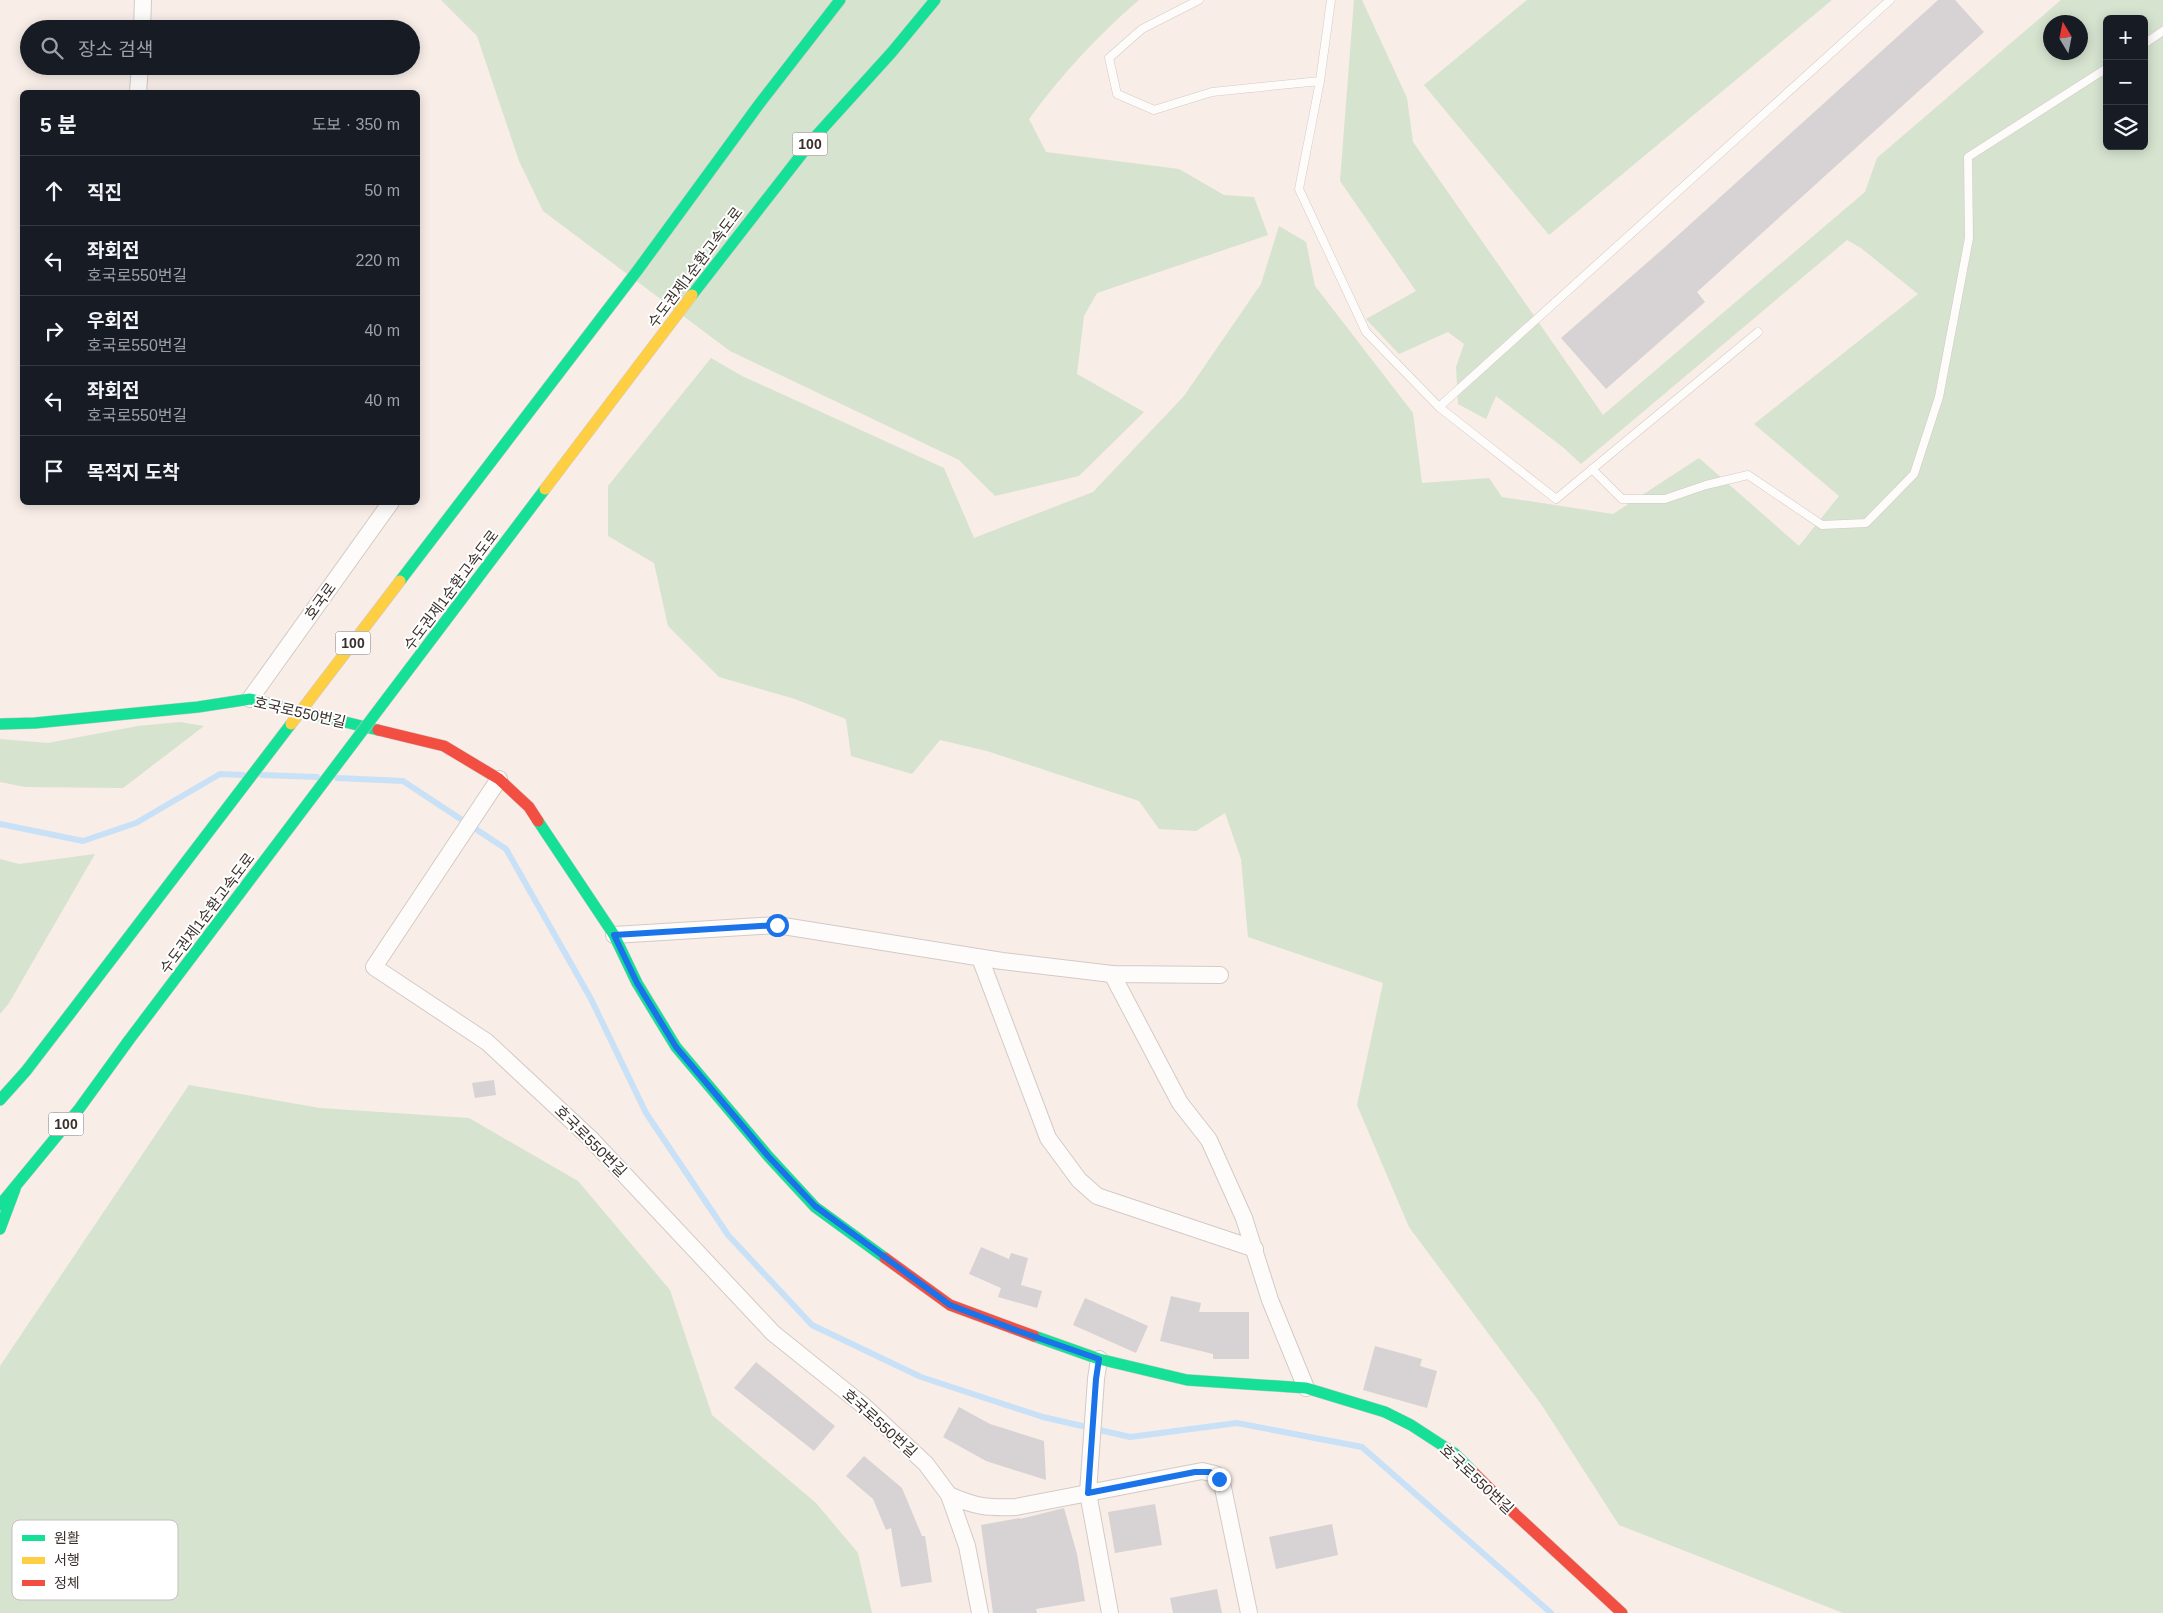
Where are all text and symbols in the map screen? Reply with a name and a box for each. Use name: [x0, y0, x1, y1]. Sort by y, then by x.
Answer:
north arrow: [2043, 15, 2088, 60]
map controls: [2103, 15, 2148, 150]
button: +: [2103, 15, 2148, 60]
search box: [20, 20, 420, 75]
icon: search: [38, 34, 66, 62]
text: 장소 검색: [78, 39, 153, 60]
button: −: [2103, 60, 2148, 105]
button: layers: [2103, 105, 2148, 150]
text: 5 분: [40, 113, 77, 136]
text: 도보 · 350 m: [312, 116, 400, 133]
road number: 100: [792, 132, 828, 156]
icon: ahead: [40, 177, 68, 205]
text: 직진: [87, 182, 122, 203]
text: 50 m: [364, 182, 400, 199]
street label: 수도권제1순환고속도로: [644, 203, 746, 331]
text: 좌회전: [87, 240, 139, 261]
icon: left: [40, 247, 68, 275]
text: 220 m: [356, 252, 400, 269]
text: 호국로550번길: [87, 267, 187, 284]
text: 우회전: [87, 310, 139, 331]
icon: right: [40, 317, 68, 345]
text: 40 m: [364, 322, 400, 339]
text: 호국로550번길: [87, 337, 187, 354]
text: 좌회전: [87, 380, 139, 401]
icon: left: [40, 387, 68, 415]
text: 40 m: [364, 392, 400, 409]
text: 호국로550번길: [87, 407, 187, 424]
icon: arrive: [40, 457, 68, 485]
text: 목적지 도착: [87, 462, 180, 483]
street label: 수도권제1순환고속도로: [400, 526, 502, 654]
street label: 호국로: [301, 579, 339, 623]
road number: 100: [336, 632, 370, 654]
street label: 호국로550번길: [252, 693, 348, 731]
street label: 수도권제1순환고속도로: [156, 849, 258, 977]
route start: [766, 914, 789, 937]
street label: 호국로550번길: [552, 1102, 630, 1180]
road number: 100: [48, 1112, 84, 1136]
street label: 호국로550번길: [839, 1385, 921, 1461]
street label: 호국로550번길: [1437, 1441, 1517, 1517]
route end: [1208, 1468, 1231, 1491]
legend: [12, 1520, 178, 1600]
text: 원활: [54, 1530, 80, 1546]
text: 서행: [54, 1552, 80, 1568]
text: 정체: [54, 1575, 80, 1591]

